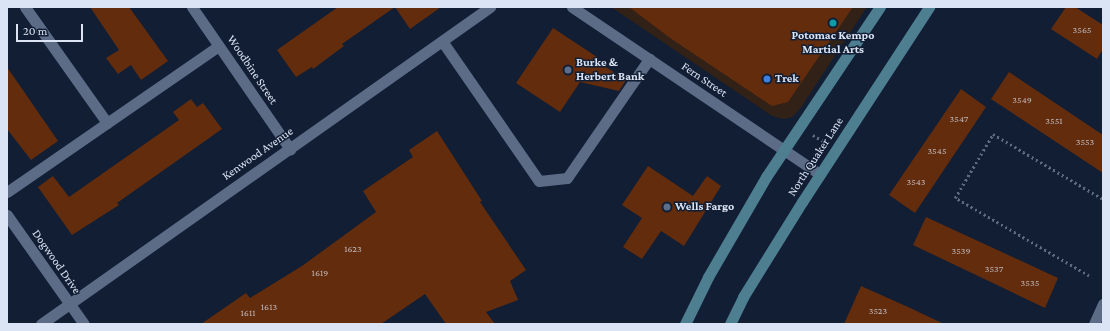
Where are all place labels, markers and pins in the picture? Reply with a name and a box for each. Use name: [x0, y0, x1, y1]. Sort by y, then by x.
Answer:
marker: Potomac Kempo Martial Arts: [828, 18, 838, 28]
place label: Potomac Kempo Martial Arts: [792, 29, 874, 57]
place label: Burke & Herbert Bank: [576, 56, 644, 84]
marker: Burke & Herbert Bank: [563, 65, 573, 75]
place label: Trek: [775, 72, 799, 86]
marker: Trek: [762, 74, 772, 84]
place label: Wells Fargo: [675, 200, 734, 214]
marker: Wells Fargo: [662, 202, 672, 212]

